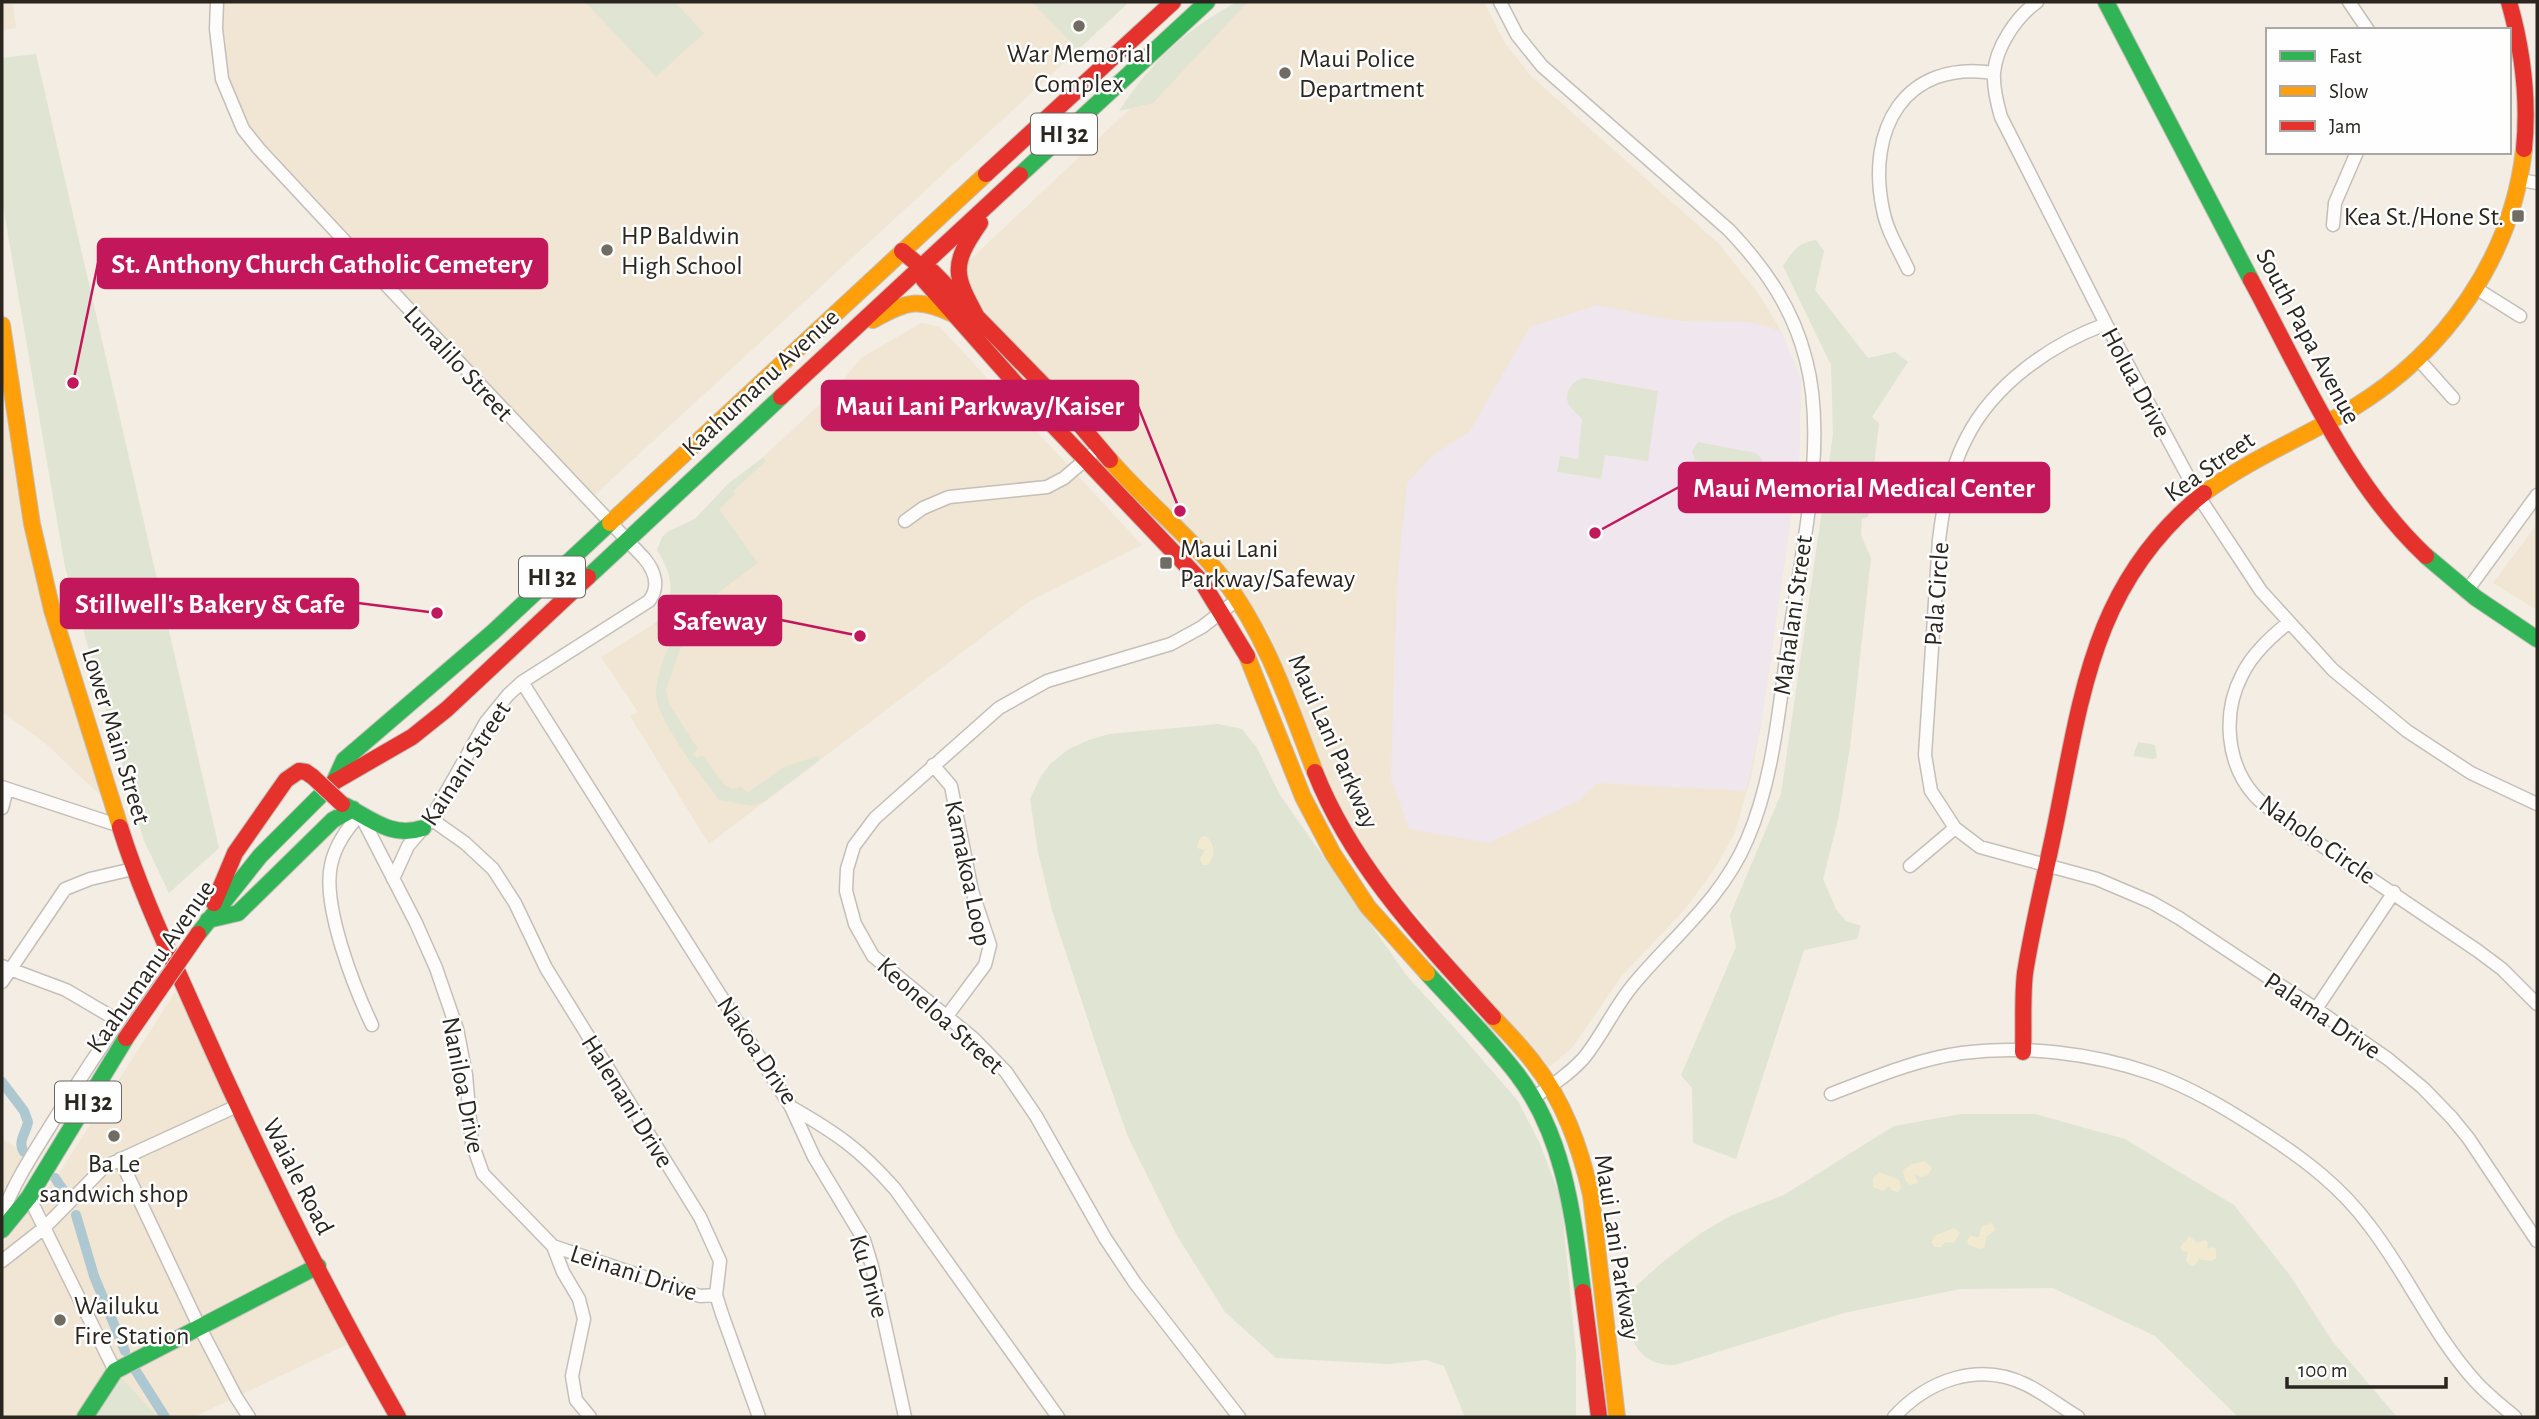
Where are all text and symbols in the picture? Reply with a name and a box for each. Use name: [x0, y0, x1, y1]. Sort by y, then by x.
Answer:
marker: War Memorial Complex: [1071, 18, 1087, 34]
legend: [2266, 28, 2511, 154]
place label: War Memorial Complex: [1007, 41, 1151, 97]
place label: Maui Police Department: [1299, 46, 1424, 102]
text: Fast: [2329, 46, 2362, 67]
marker: Maui Police Department: [1277, 65, 1293, 81]
text: Slow: [2329, 81, 2368, 102]
road number: HI 32: [1031, 114, 1097, 154]
text: Jam: [2329, 116, 2361, 137]
place label: Kea St./Hone St.: [2344, 204, 2504, 230]
marker: Kea St./Hone St.: [2510, 208, 2526, 224]
place label: HP Baldwin High School: [621, 223, 743, 279]
callout: St. Anthony Church Catholic Cemetery: [98, 239, 547, 288]
marker: HP Baldwin High School: [599, 242, 615, 258]
street label: South Papa Avenue: [2251, 245, 2365, 428]
text: St. Anthony Church Catholic Cemetery: [111, 251, 533, 279]
street label: Lunalilo Street: [399, 301, 518, 426]
street label: Kaahumanu Avenue: [677, 304, 844, 462]
street label: Holua Drive: [2096, 323, 2176, 442]
callout: Maui Lani Parkway/Kaiser: [822, 381, 1138, 430]
text: Maui Lani Parkway/Kaiser: [836, 393, 1124, 421]
street label: Kea Street: [2160, 427, 2259, 507]
callout: Maui Memorial Medical Center: [1679, 463, 2049, 512]
text: Maui Memorial Medical Center: [1693, 475, 2035, 503]
street label: Mahalani Street: [1769, 534, 1817, 697]
place label: Maui Lani Parkway/Safeway: [1180, 536, 1355, 592]
street label: Pala Circle: [1920, 541, 1954, 647]
marker: Maui Lani Parkway/Safeway: [1158, 555, 1174, 571]
road number: HI 32: [519, 556, 585, 598]
callout: Stillwell's Bakery & Cafe: [61, 579, 358, 628]
text: Stillwell's Bakery & Cafe: [75, 591, 345, 619]
callout: Safeway: [659, 596, 781, 645]
text: Safeway: [673, 608, 767, 636]
street label: Lower Main Street: [77, 645, 155, 827]
street label: Maui Lani Parkway: [1283, 651, 1383, 832]
street label: Kainani Street: [416, 697, 516, 830]
street label: Naholo Circle: [2254, 790, 2380, 889]
street label: Kamakoa Loop: [940, 798, 996, 948]
street label: Kaahumanu Avenue: [82, 876, 220, 1058]
street label: Keoneloa Street: [872, 952, 1009, 1079]
street label: Palama Drive: [2260, 968, 2385, 1064]
street label: Nakoa Drive: [712, 992, 803, 1109]
street label: Naniloa Drive: [437, 1015, 489, 1156]
street label: Halenani Drive: [576, 1031, 678, 1172]
road number: HI 32: [55, 1082, 121, 1122]
street label: Waiale Road: [258, 1114, 338, 1239]
marker: Ba Le sandwich shop: [106, 1128, 122, 1144]
place label: Ba Le sandwich shop: [39, 1151, 189, 1207]
street label: Maui Lani Parkway: [1590, 1153, 1645, 1342]
street label: Ku Drive: [845, 1232, 893, 1321]
street label: Leinani Drive: [567, 1240, 700, 1306]
place label: Wailuku Fire Station: [74, 1293, 189, 1349]
marker: Wailuku Fire Station: [52, 1312, 68, 1328]
scale bar: [2287, 1346, 2446, 1390]
text: 100 m: [2298, 1360, 2348, 1381]

